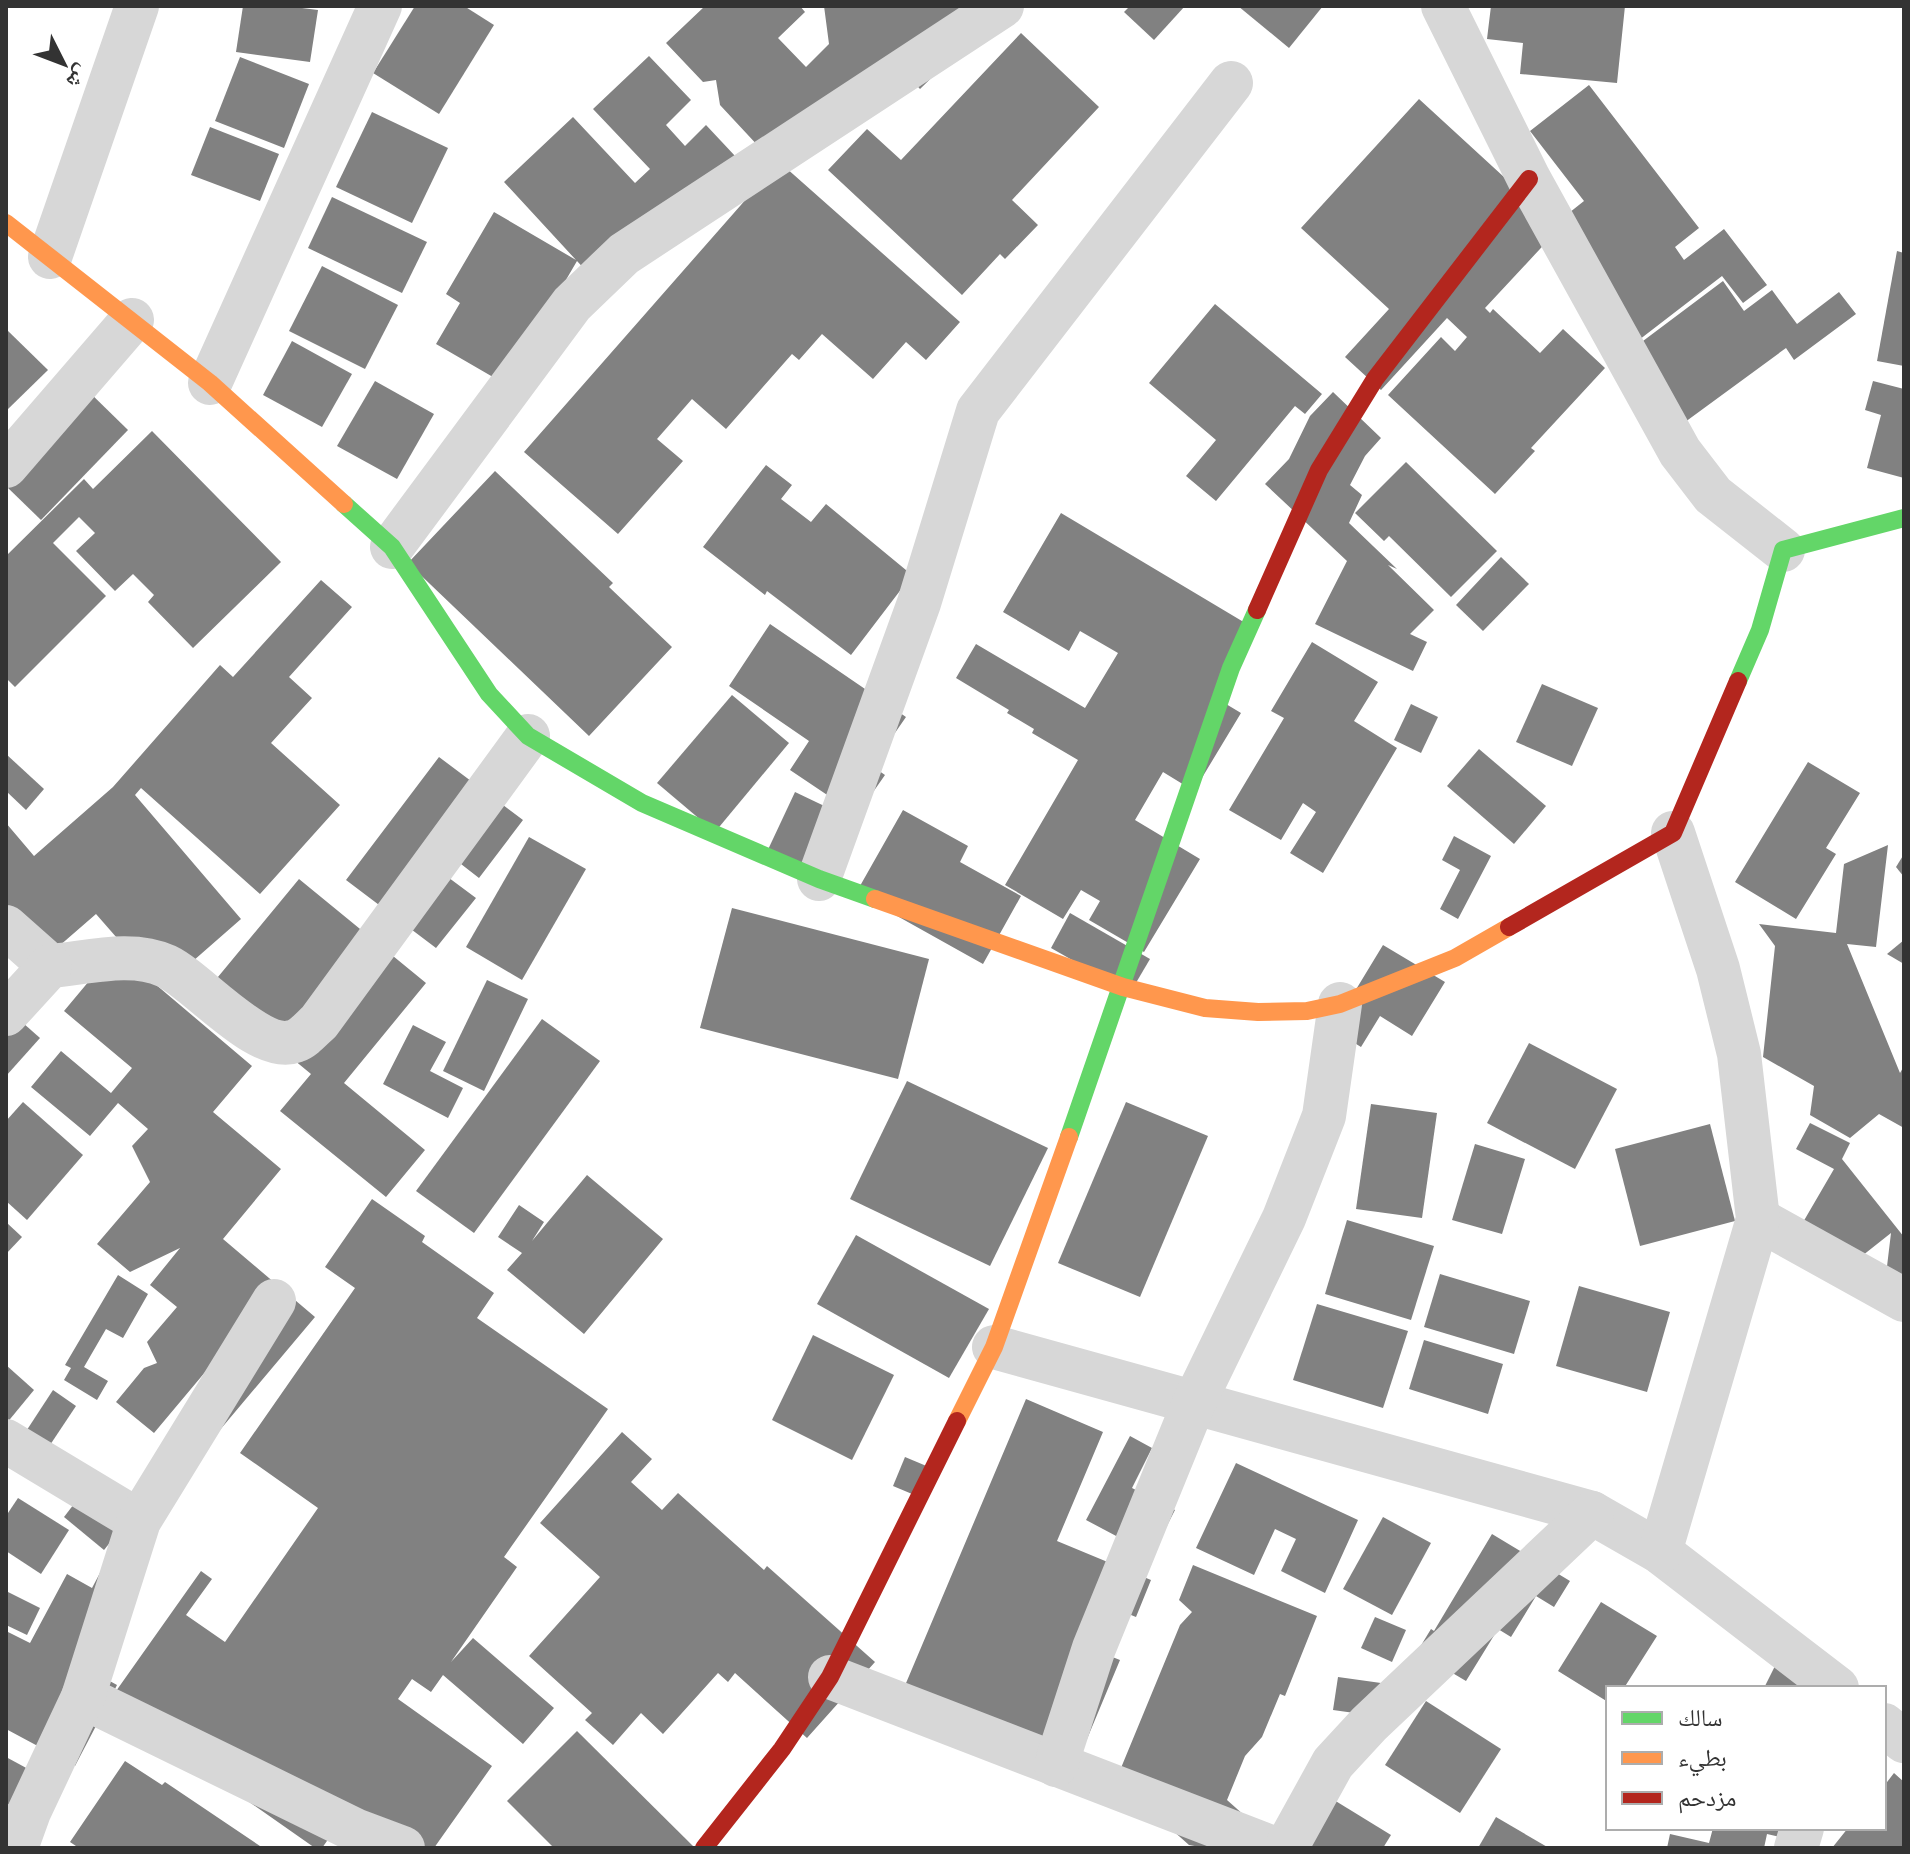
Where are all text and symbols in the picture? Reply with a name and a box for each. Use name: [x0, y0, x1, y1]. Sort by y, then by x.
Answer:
north arrow: [24, 24, 104, 104]
text: ش: [61, 59, 96, 95]
legend: [1606, 1686, 1886, 1830]
text: سالك: [1678, 1703, 1723, 1733]
text: بطيء: [1678, 1743, 1727, 1777]
text: مزدحم: [1678, 1783, 1737, 1814]

